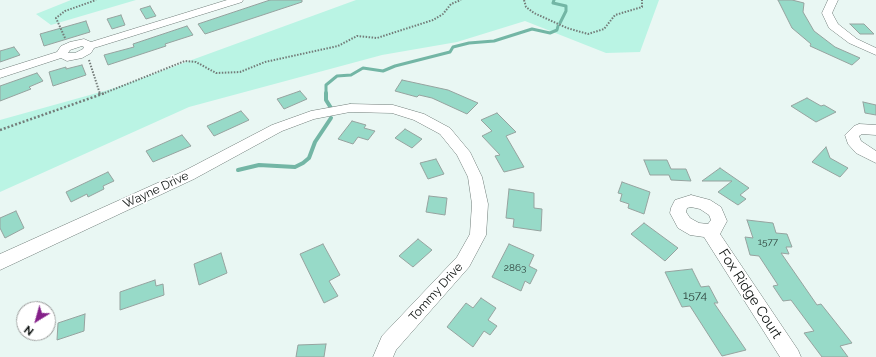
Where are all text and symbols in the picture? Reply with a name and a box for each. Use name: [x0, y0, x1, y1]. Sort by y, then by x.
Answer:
street label: Wayne Drive: [121, 169, 191, 211]
house number: 1577: [758, 236, 778, 248]
street label: Fox Ridge Court: [715, 246, 785, 342]
street label: Tommy Drive: [406, 260, 466, 324]
house number: 2863: [504, 262, 526, 274]
house number: 1574: [683, 288, 707, 302]
north arrow: [16, 301, 56, 341]
text: N: [22, 322, 36, 338]

